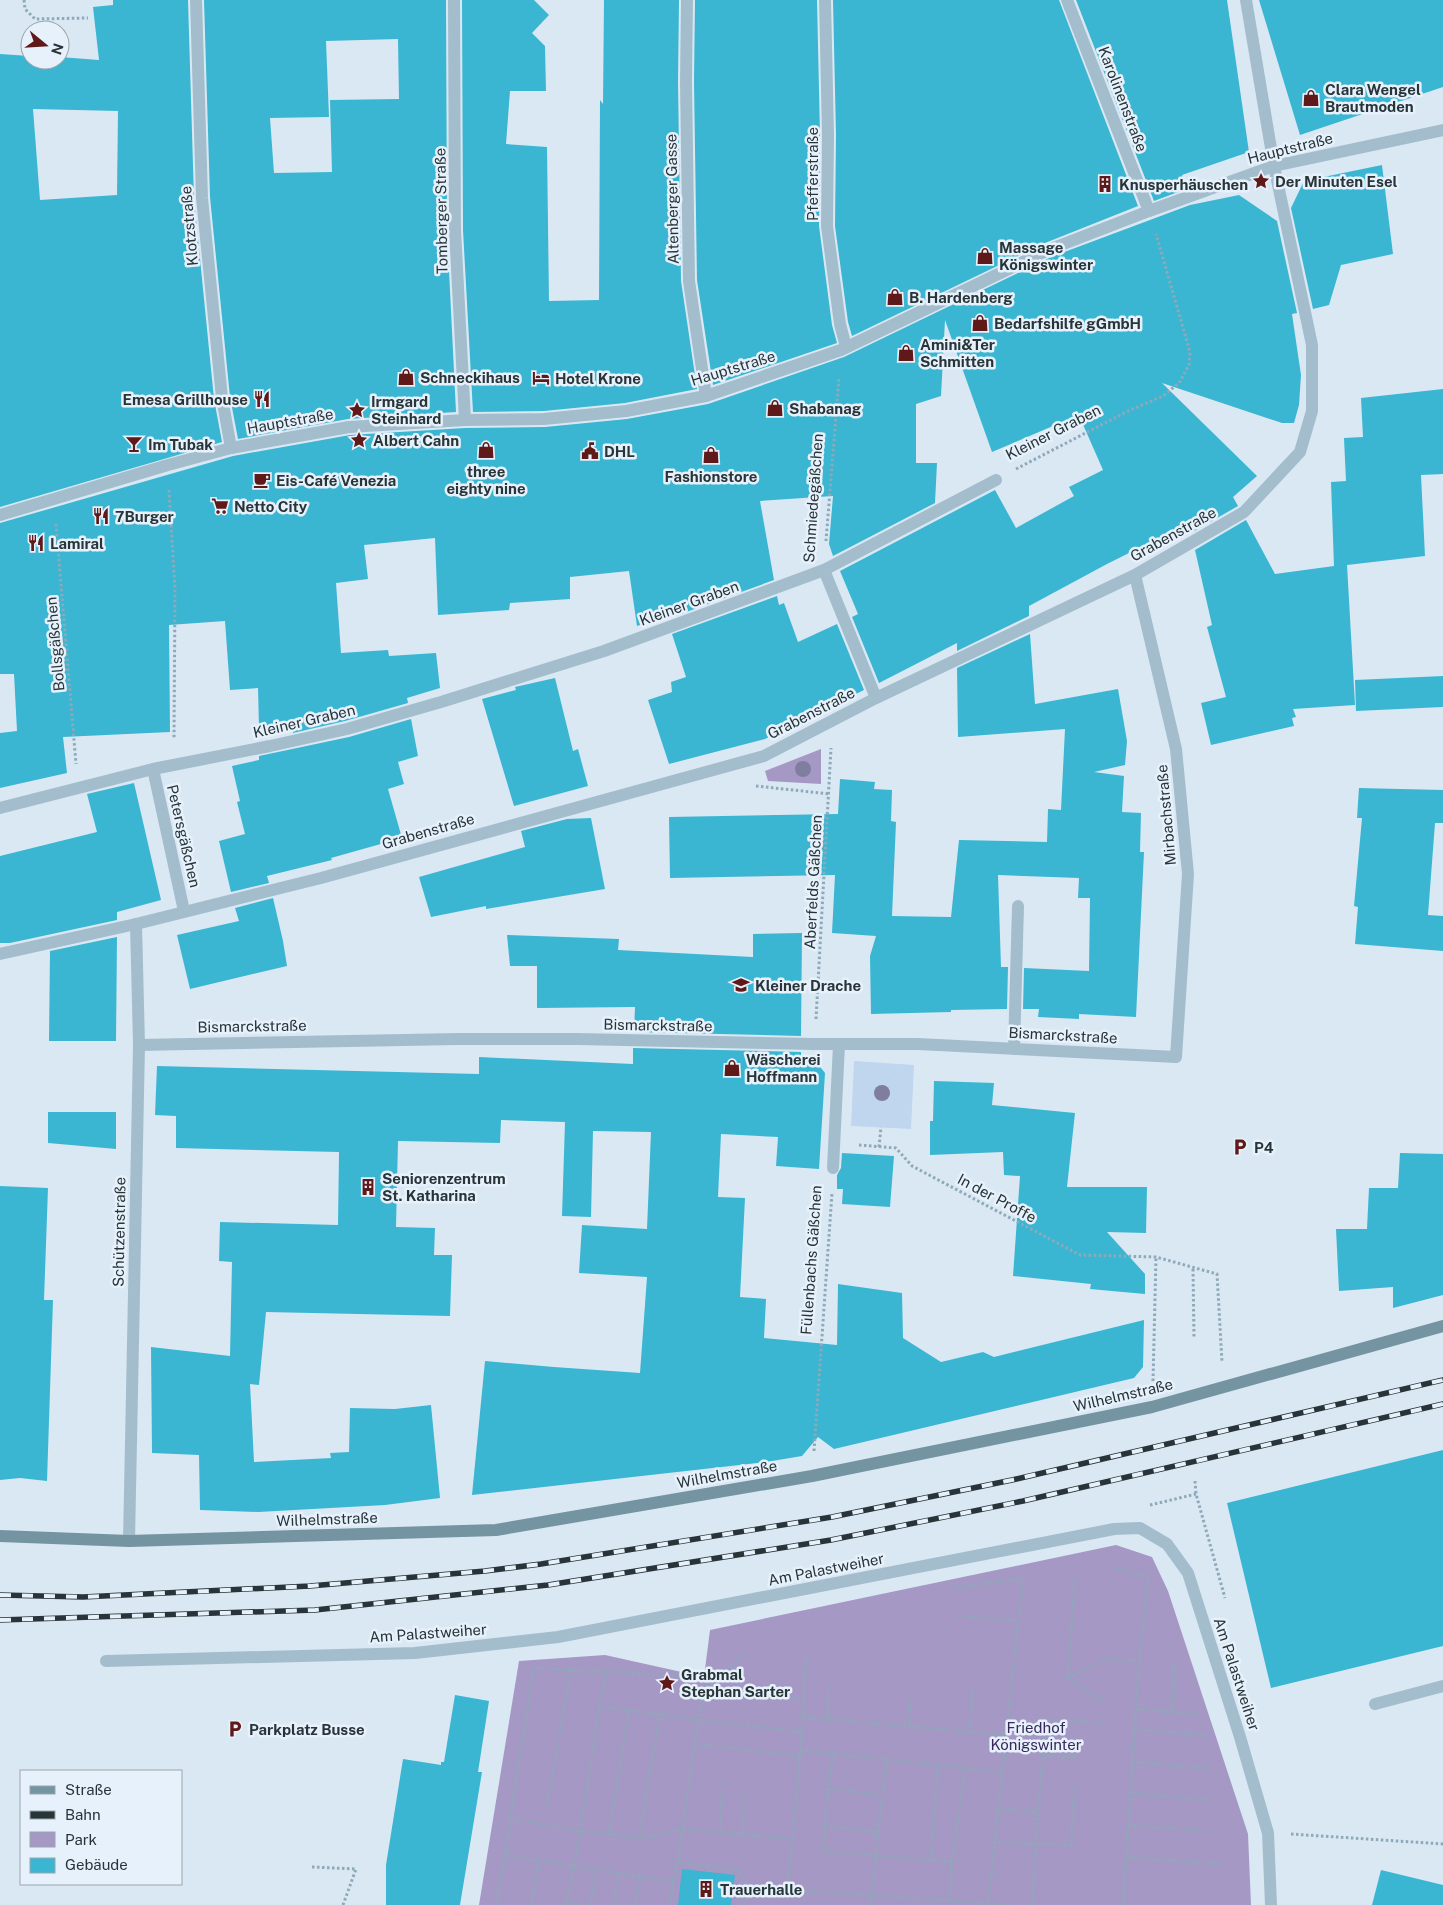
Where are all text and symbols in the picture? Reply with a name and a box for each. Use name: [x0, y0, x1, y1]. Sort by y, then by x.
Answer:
north arrow: [20, 20, 70, 70]
text: N: [48, 41, 67, 57]
street label: Karolinenstraße: [1095, 44, 1151, 154]
place label: Clara Wengel Brautmoden: [1325, 81, 1421, 115]
shop icon: Clara Wengel Brautmoden: [1301, 88, 1321, 108]
street label: Pfefferstraße: [804, 127, 821, 221]
street label: Hauptstraße: [1246, 129, 1334, 167]
street label: Altenberger Gasse: [662, 134, 682, 264]
street label: Tomberger Straße: [431, 148, 451, 274]
place icon: Der Minuten Esel: [1251, 171, 1271, 191]
place label: Der Minuten Esel: [1275, 173, 1398, 190]
building icon: Knusperhäuschen: [1095, 174, 1115, 194]
place label: Knusperhäuschen: [1119, 176, 1248, 193]
street label: Klotzstraße: [177, 185, 201, 267]
place label: Massage Königswinter: [999, 239, 1093, 273]
shop icon: Massage Königswinter: [975, 246, 995, 266]
shop icon: B. Hardenberg: [885, 287, 905, 307]
place label: B. Hardenberg: [909, 289, 1013, 306]
shop icon: Bedarfshilfe gGmbH: [970, 313, 990, 333]
place label: Bedarfshilfe gGmbH: [994, 315, 1141, 332]
place label: Amini&Ter Schmitten: [920, 336, 995, 370]
shop icon: Amini&Ter Schmitten: [896, 343, 916, 363]
street label: Hauptstraße: [689, 347, 777, 389]
shop icon: Schneckihaus: [396, 367, 416, 387]
hotel icon: Hotel Krone: [531, 368, 551, 388]
place label: Schneckihaus: [420, 369, 520, 386]
place label: Hotel Krone: [555, 370, 641, 387]
restaurant icon: Emesa Grillhouse: [252, 389, 272, 409]
place label: Emesa Grillhouse: [123, 391, 248, 408]
place label: Irmgard Steinhard: [371, 393, 441, 427]
shop icon: Shabanag: [765, 398, 785, 418]
place icon: Irmgard Steinhard: [347, 400, 367, 420]
place label: Shabanag: [789, 400, 862, 417]
street label: Kleiner Graben: [1003, 401, 1103, 463]
street label: Hauptstraße: [245, 405, 335, 437]
place icon: Albert Cahn: [349, 430, 369, 450]
place label: Albert Cahn: [373, 432, 459, 449]
street label: Schmiedegäßchen: [800, 433, 826, 563]
bar icon: Im Tubak: [124, 434, 144, 454]
place label: Im Tubak: [148, 436, 213, 453]
shop icon: three eighty nine: [476, 440, 496, 460]
public building icon: DHL: [580, 441, 600, 461]
place label: DHL: [604, 443, 635, 460]
shop icon: Fashionstore: [701, 445, 721, 465]
place label: three eighty nine: [446, 463, 526, 497]
place label: Fashionstore: [664, 468, 758, 485]
cafe icon: Eis-Café Venezia: [252, 470, 272, 490]
place label: Eis-Café Venezia: [276, 472, 396, 489]
supermarket icon: Netto City: [210, 496, 230, 516]
place label: Netto City: [234, 498, 308, 515]
street label: Grabenstraße: [1127, 503, 1219, 565]
restaurant icon: 7Burger: [91, 506, 111, 526]
place label: 7Burger: [115, 508, 174, 525]
restaurant icon: Lamiral: [26, 533, 46, 553]
place label: Lamiral: [50, 535, 104, 552]
street label: Kleiner Graben: [637, 577, 741, 629]
street label: Bollsgäßchen: [42, 596, 68, 692]
street label: Grabenstraße: [765, 684, 857, 742]
street label: Kleiner Graben: [251, 701, 357, 741]
street label: Mirbachstraße: [1153, 764, 1179, 866]
street label: Petersgäßchen: [164, 783, 204, 889]
street label: Grabenstraße: [380, 810, 476, 852]
street label: Aberfelds Gäßchen: [801, 814, 825, 950]
school or university icon: Kleiner Drache: [731, 975, 751, 995]
place label: Kleiner Drache: [755, 977, 861, 994]
street label: Bismarckstraße: [603, 1016, 713, 1034]
street label: Bismarckstraße: [197, 1017, 307, 1035]
street label: Bismarckstraße: [1008, 1024, 1118, 1046]
place label: Wäscherei Hoffmann: [746, 1051, 821, 1085]
shop icon: Wäscherei Hoffmann: [722, 1058, 742, 1078]
parking icon: P4: [1230, 1137, 1250, 1157]
place label: P4: [1254, 1139, 1274, 1156]
place label: Seniorenzentrum St. Katharina: [382, 1170, 506, 1204]
street label: In der Proffe: [955, 1170, 1039, 1226]
street label: Schützenstraße: [110, 1177, 128, 1287]
building icon: Seniorenzentrum St. Katharina: [358, 1177, 378, 1197]
street label: Füllenbachs Gäßchen: [797, 1185, 825, 1335]
street label: Wilhelmstraße: [1072, 1375, 1174, 1415]
street label: Wilhelmstraße: [675, 1457, 779, 1491]
street label: Wilhelmstraße: [276, 1509, 378, 1529]
street label: Am Palastweiher: [767, 1549, 886, 1589]
street label: Am Palastweiher: [1211, 1615, 1263, 1733]
street label: Am Palastweiher: [369, 1620, 487, 1646]
place label: Grabmal Stephan Sarter: [681, 1666, 790, 1700]
place icon: Grabmal Stephan Sarter: [657, 1673, 677, 1693]
parking icon: Parkplatz Busse: [225, 1719, 245, 1739]
park label: Friedhof Königswinter: [990, 1719, 1082, 1753]
place label: Parkplatz Busse: [249, 1721, 365, 1738]
legend: [20, 1770, 182, 1885]
text: Straße: [65, 1781, 112, 1798]
text: Bahn: [65, 1806, 101, 1823]
text: Park: [65, 1831, 97, 1848]
text: Gebäude: [65, 1856, 128, 1873]
building icon: Trauerhalle: [696, 1879, 716, 1899]
place label: Trauerhalle: [720, 1881, 802, 1898]

